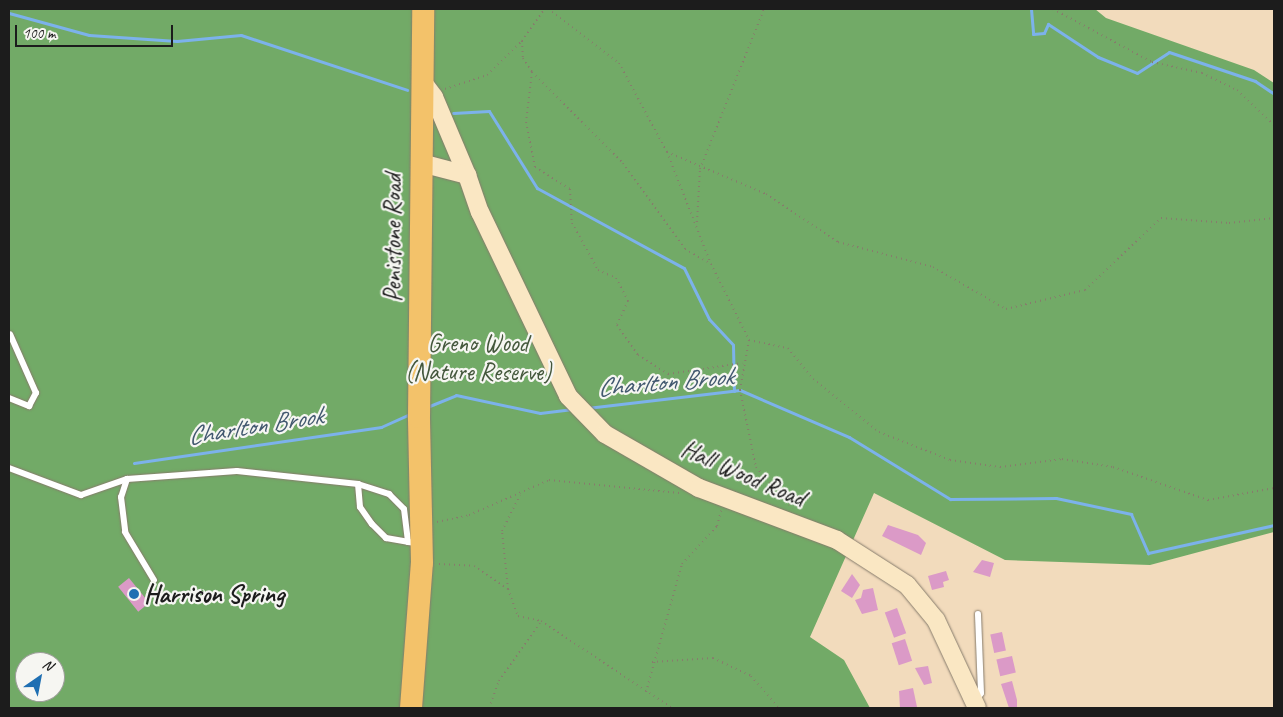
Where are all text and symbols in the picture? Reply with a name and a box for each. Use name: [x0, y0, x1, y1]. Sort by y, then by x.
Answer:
scale bar: [18, 15, 175, 47]
text: 100 m: [23, 24, 55, 43]
street label: Penistone Road: [378, 174, 408, 302]
park label: Greno Wood (Nature Reserve): [405, 329, 551, 388]
water label: Charlton Brook: [596, 361, 734, 403]
water label: Charlton Brook: [185, 400, 325, 452]
street label: Hall Wood Road: [676, 434, 810, 514]
place label: Harrison Spring: [144, 579, 284, 609]
marker: Harrison Spring: [128, 588, 140, 600]
north arrow: [15, 652, 65, 702]
text: N: [40, 655, 56, 674]

